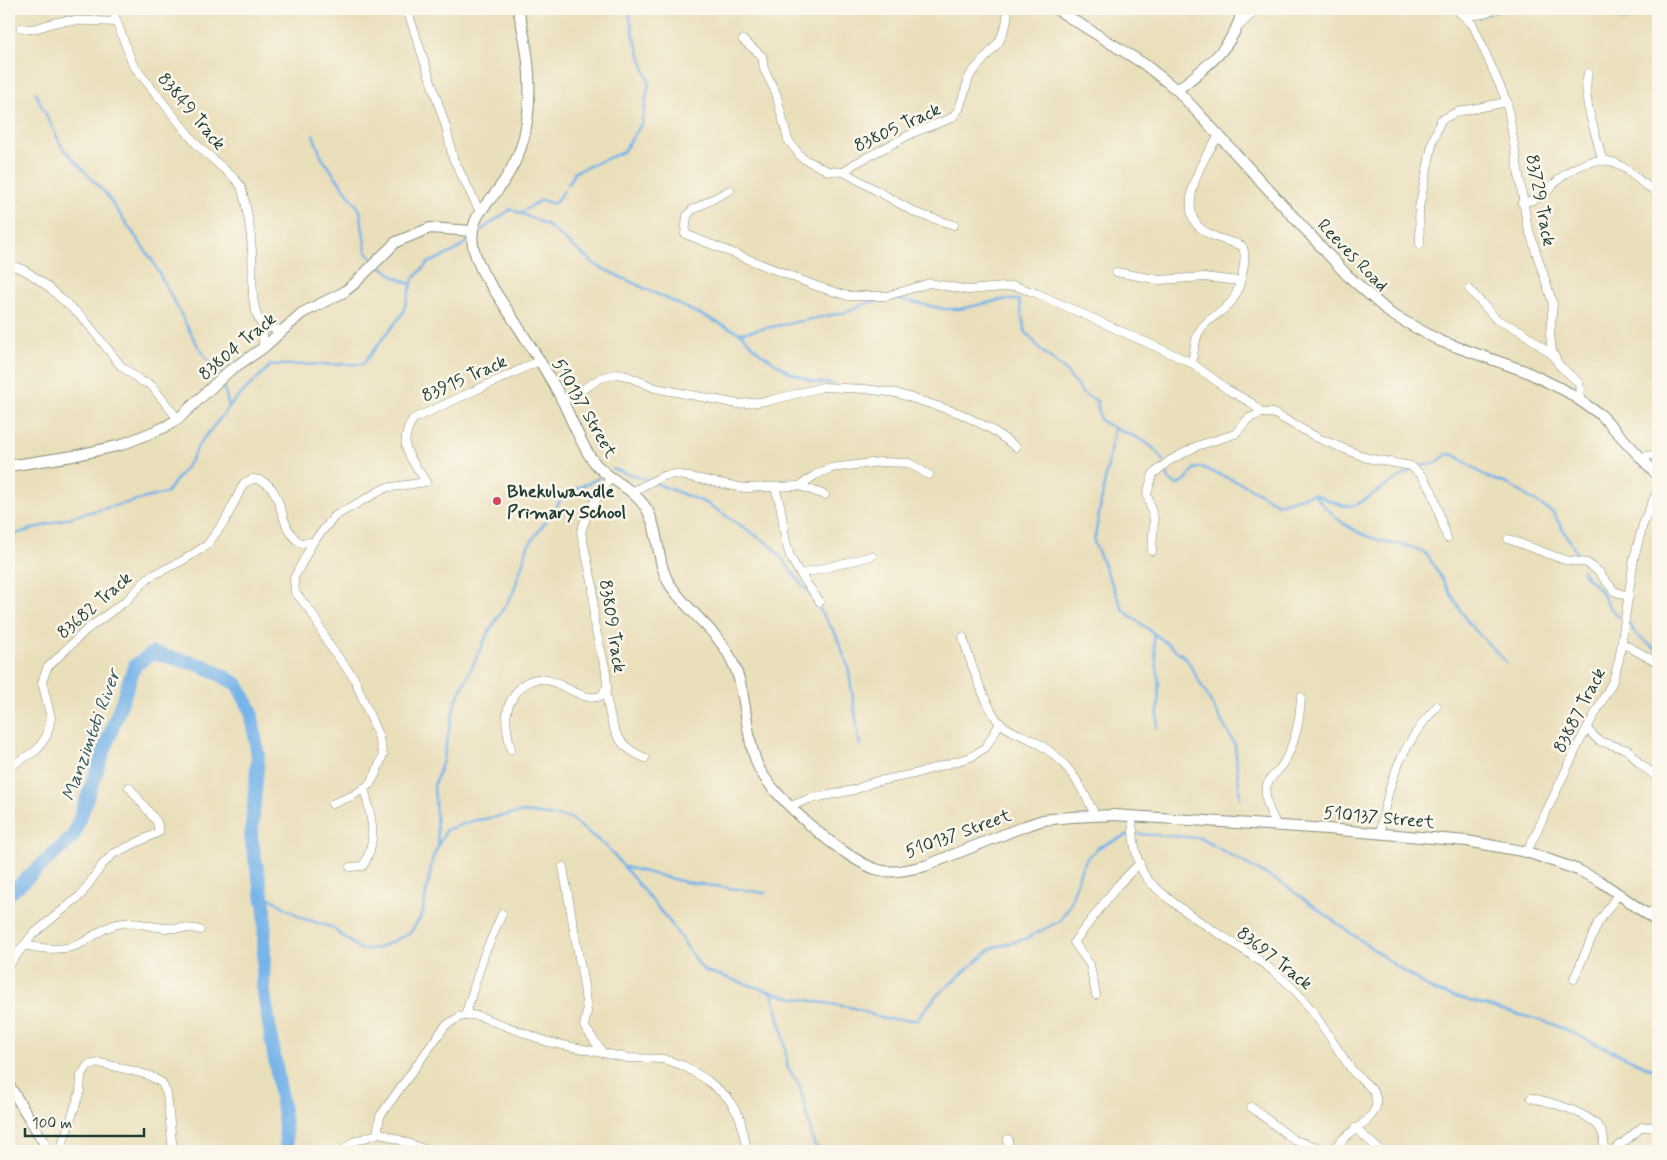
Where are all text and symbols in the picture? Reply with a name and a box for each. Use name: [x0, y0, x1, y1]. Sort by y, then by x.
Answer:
street label: 83849 Track: [152, 68, 231, 156]
street label: 83805 Track: [850, 97, 945, 158]
street label: 83729 Track: [1519, 152, 1561, 248]
street label: Reeves Road: [1311, 214, 1393, 297]
street label: 83804 Track: [194, 307, 281, 386]
street label: 83915 Track: [418, 350, 511, 408]
street label: 510137 Street: [546, 354, 623, 463]
place label: Bhekulwandle Primary School: [507, 480, 626, 525]
marker: Bhekulwandle Primary School: [491, 495, 503, 507]
street label: 83682 Track: [52, 567, 137, 645]
street label: 83809 Track: [593, 578, 631, 675]
water label: Manzimtoti River: [56, 663, 128, 805]
street label: 83887 Track: [1548, 664, 1612, 757]
street label: 510137 Street: [1322, 801, 1436, 835]
street label: 510137 Street: [902, 803, 1015, 864]
street label: 83697 Track: [1232, 922, 1317, 996]
scale bar: [25, 1105, 144, 1137]
text: 100 m: [32, 1114, 72, 1134]

